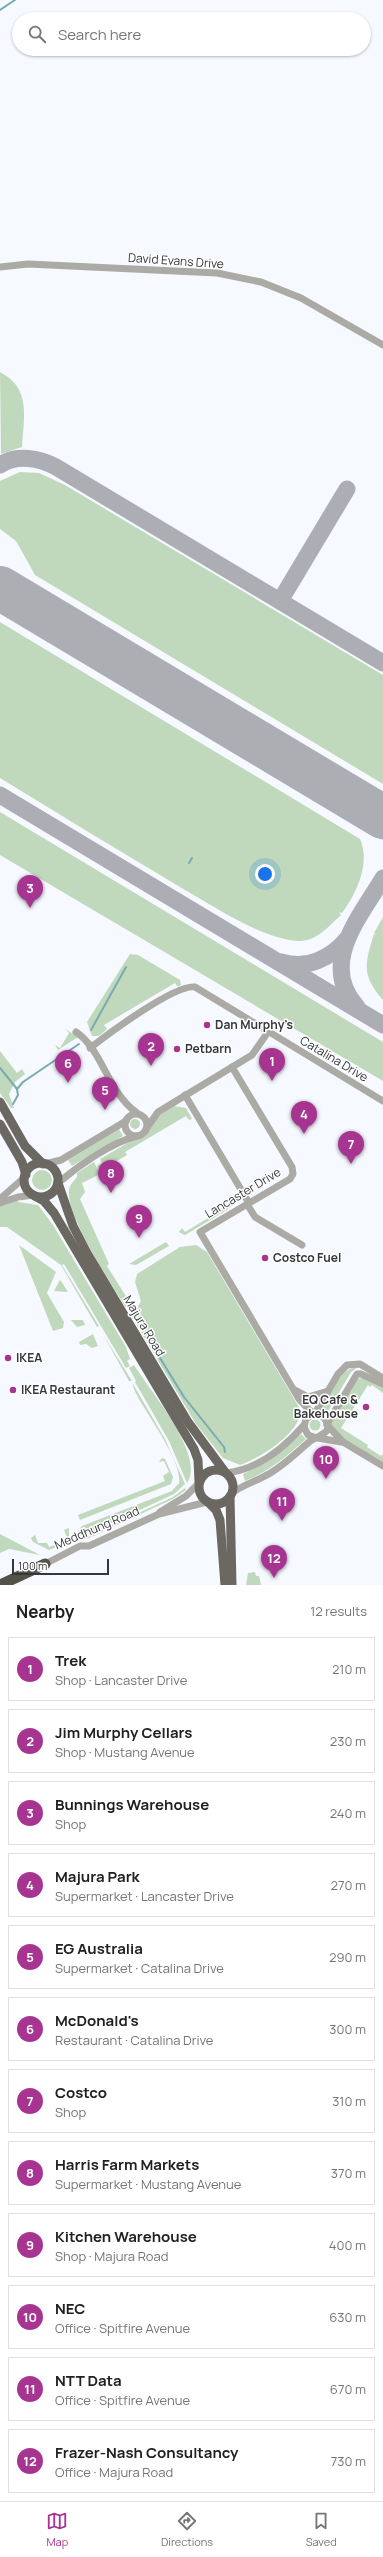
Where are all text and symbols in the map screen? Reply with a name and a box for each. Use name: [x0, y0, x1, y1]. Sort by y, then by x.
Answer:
search box: [12, 12, 371, 56]
icon: search: [26, 23, 48, 45]
text: Search here: [58, 24, 141, 45]
street label: David Evans Drive: [128, 249, 225, 272]
your location: [255, 864, 275, 884]
pin: 3: [17, 875, 43, 908]
place label: Dan Murphy's: [215, 1016, 294, 1033]
marker: Dan Murphy's: [202, 1020, 212, 1030]
street label: Catalina Drive: [297, 1032, 371, 1086]
pin: 2: [138, 1033, 164, 1066]
place label: Petbarn: [185, 1040, 232, 1057]
marker: Petbarn: [172, 1044, 182, 1054]
pin: 1: [259, 1048, 285, 1081]
pin: 6: [55, 1050, 81, 1083]
pin: 5: [92, 1077, 118, 1110]
pin: 4: [291, 1101, 317, 1134]
pin: 7: [338, 1131, 364, 1164]
pin: 8: [98, 1160, 124, 1193]
street label: Lancaster Drive: [202, 1163, 284, 1222]
pin: 9: [126, 1205, 152, 1238]
place label: Costco Fuel: [273, 1249, 341, 1266]
marker: Costco Fuel: [260, 1253, 270, 1263]
street label: Majura Road: [120, 1292, 169, 1359]
place label: IKEA: [16, 1349, 42, 1366]
marker: IKEA: [3, 1353, 13, 1363]
place label: IKEA Restaurant: [21, 1381, 115, 1398]
marker: IKEA Restaurant: [8, 1385, 18, 1395]
place label: EQ Cafe & Bakehouse: [294, 1391, 358, 1422]
marker: EQ Cafe & Bakehouse: [361, 1402, 371, 1412]
pin: 10: [313, 1446, 339, 1479]
pin: 11: [269, 1488, 295, 1521]
street label: Meddhung Road: [52, 1502, 142, 1553]
pin: 12: [261, 1545, 287, 1578]
scale bar: [12, 1557, 109, 1576]
text: 100 m: [18, 1558, 47, 1573]
text: Nearby: [16, 1600, 74, 1623]
text: 12 results: [310, 1602, 367, 1620]
text: Trek: [55, 1650, 86, 1671]
text: 1: [27, 1660, 33, 1678]
text: 210 m: [332, 1660, 366, 1678]
text: Shop · Lancaster Drive: [55, 1671, 187, 1689]
text: Jim Murphy Cellars: [55, 1722, 192, 1743]
text: 2: [26, 1732, 34, 1750]
text: 230 m: [330, 1732, 366, 1750]
text: Shop · Mustang Avenue: [55, 1743, 195, 1761]
text: Bunnings Warehouse: [55, 1794, 209, 1815]
text: 3: [26, 1804, 34, 1822]
text: 240 m: [330, 1804, 366, 1822]
text: Shop: [55, 1815, 86, 1833]
text: Majura Park: [55, 1866, 140, 1887]
text: 4: [26, 1876, 34, 1894]
text: 270 m: [331, 1876, 366, 1894]
text: Supermarket · Lancaster Drive: [55, 1887, 234, 1905]
text: EG Australia: [55, 1938, 143, 1959]
text: 5: [26, 1948, 34, 1966]
text: 290 m: [329, 1948, 366, 1966]
text: Supermarket · Catalina Drive: [55, 1959, 224, 1977]
text: McDonald's: [55, 2010, 139, 2031]
text: 6: [26, 2020, 34, 2038]
text: 300 m: [329, 2020, 366, 2038]
text: Restaurant · Catalina Drive: [55, 2031, 213, 2049]
text: Costco: [55, 2082, 107, 2103]
text: 7: [27, 2092, 33, 2110]
text: 310 m: [332, 2092, 366, 2110]
text: Shop: [55, 2103, 86, 2121]
text: Harris Farm Markets: [55, 2154, 199, 2175]
text: 8: [26, 2164, 34, 2182]
text: 370 m: [331, 2164, 366, 2182]
text: Supermarket · Mustang Avenue: [55, 2175, 241, 2193]
text: Kitchen Warehouse: [55, 2226, 197, 2247]
text: 9: [26, 2236, 34, 2254]
text: 400 m: [329, 2236, 366, 2254]
text: Shop · Majura Road: [55, 2247, 168, 2265]
text: NEC: [55, 2298, 85, 2319]
text: 10: [23, 2308, 37, 2326]
text: 630 m: [329, 2308, 366, 2326]
text: Office · Spitfire Avenue: [55, 2319, 190, 2337]
text: NTT Data: [55, 2370, 122, 2391]
text: 11: [24, 2380, 36, 2398]
text: 670 m: [330, 2380, 366, 2398]
text: Office · Spitfire Avenue: [55, 2391, 190, 2409]
text: Frazer-Nash Consultancy: [55, 2442, 238, 2463]
text: 12: [23, 2452, 37, 2470]
text: 730 m: [331, 2452, 366, 2470]
text: Office · Majura Road: [55, 2463, 173, 2481]
tab: Map: [46, 2510, 68, 2549]
tab: Directions: [161, 2510, 213, 2549]
tab: Saved: [306, 2510, 337, 2549]

